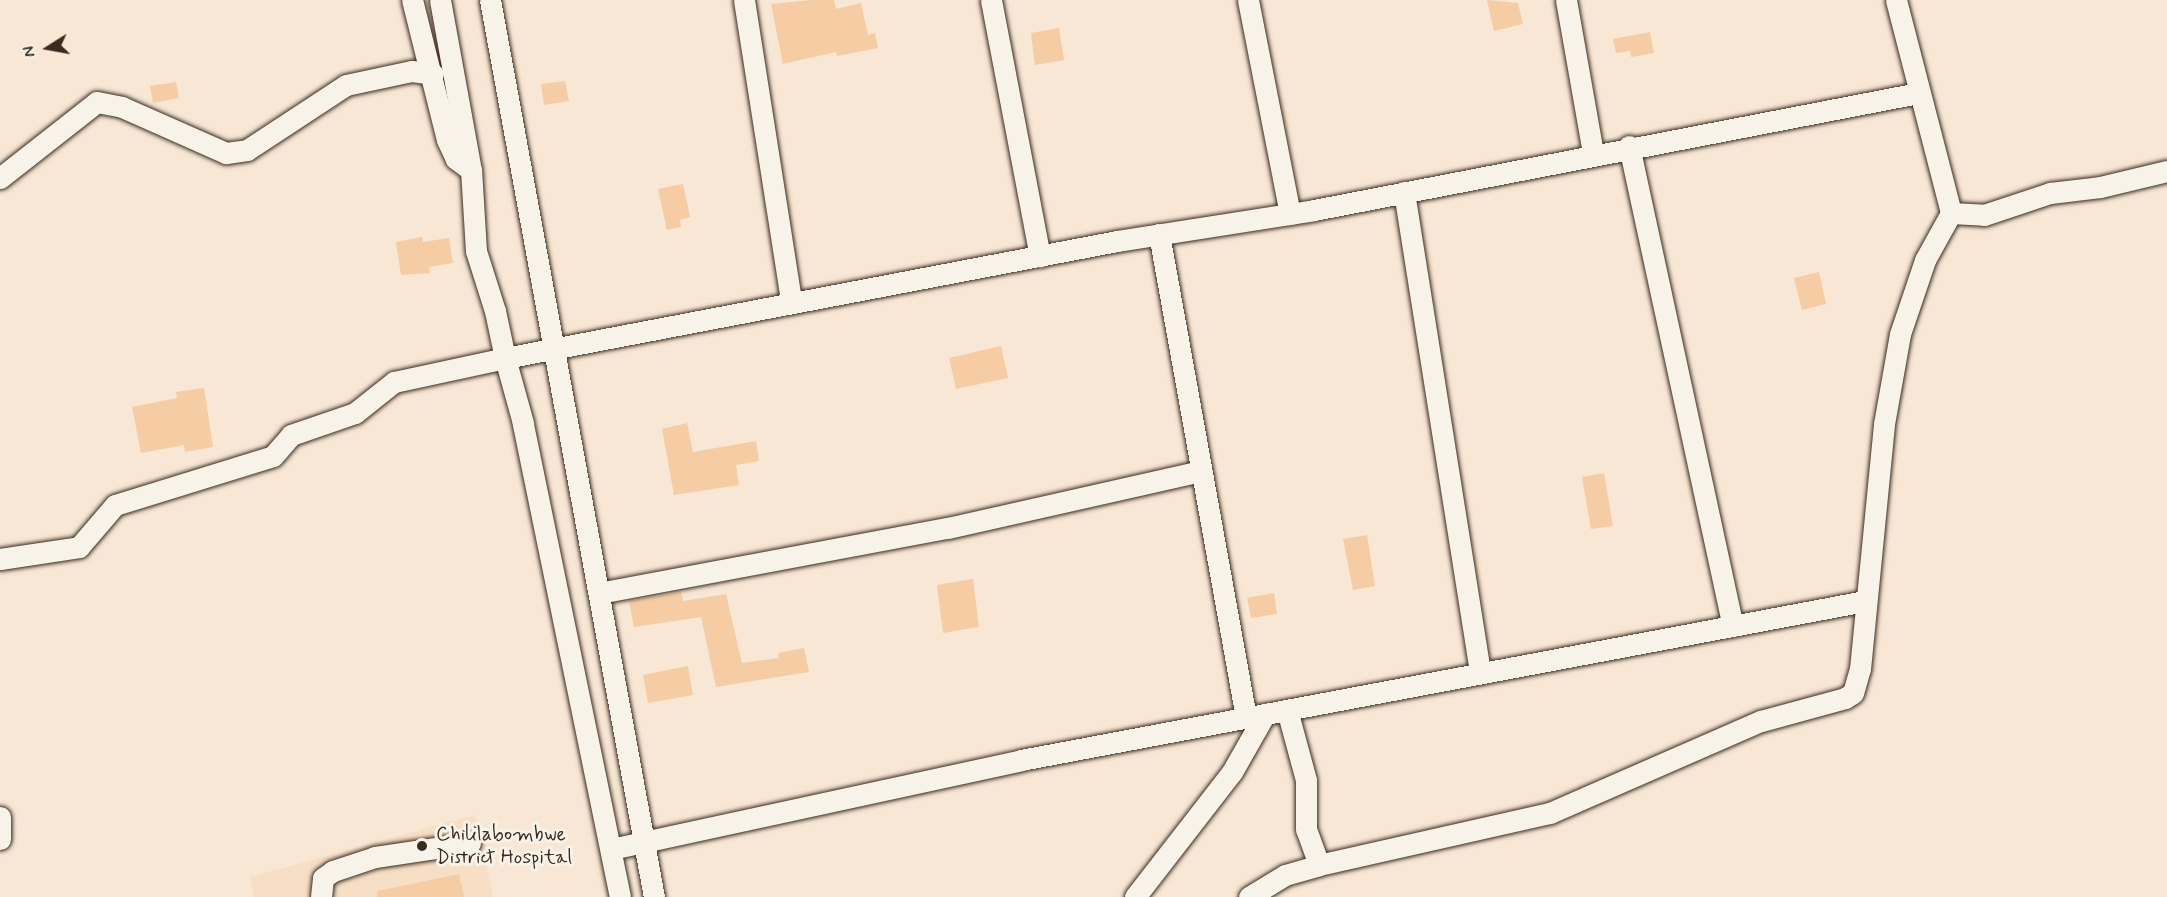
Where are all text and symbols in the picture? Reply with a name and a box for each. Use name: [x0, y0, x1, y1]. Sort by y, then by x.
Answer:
north arrow: [18, 18, 78, 78]
text: N: [19, 44, 41, 59]
place label: Chililabombwe District Hospital: [436, 822, 572, 869]
marker: Chililabombwe District Hospital: [413, 837, 431, 855]

